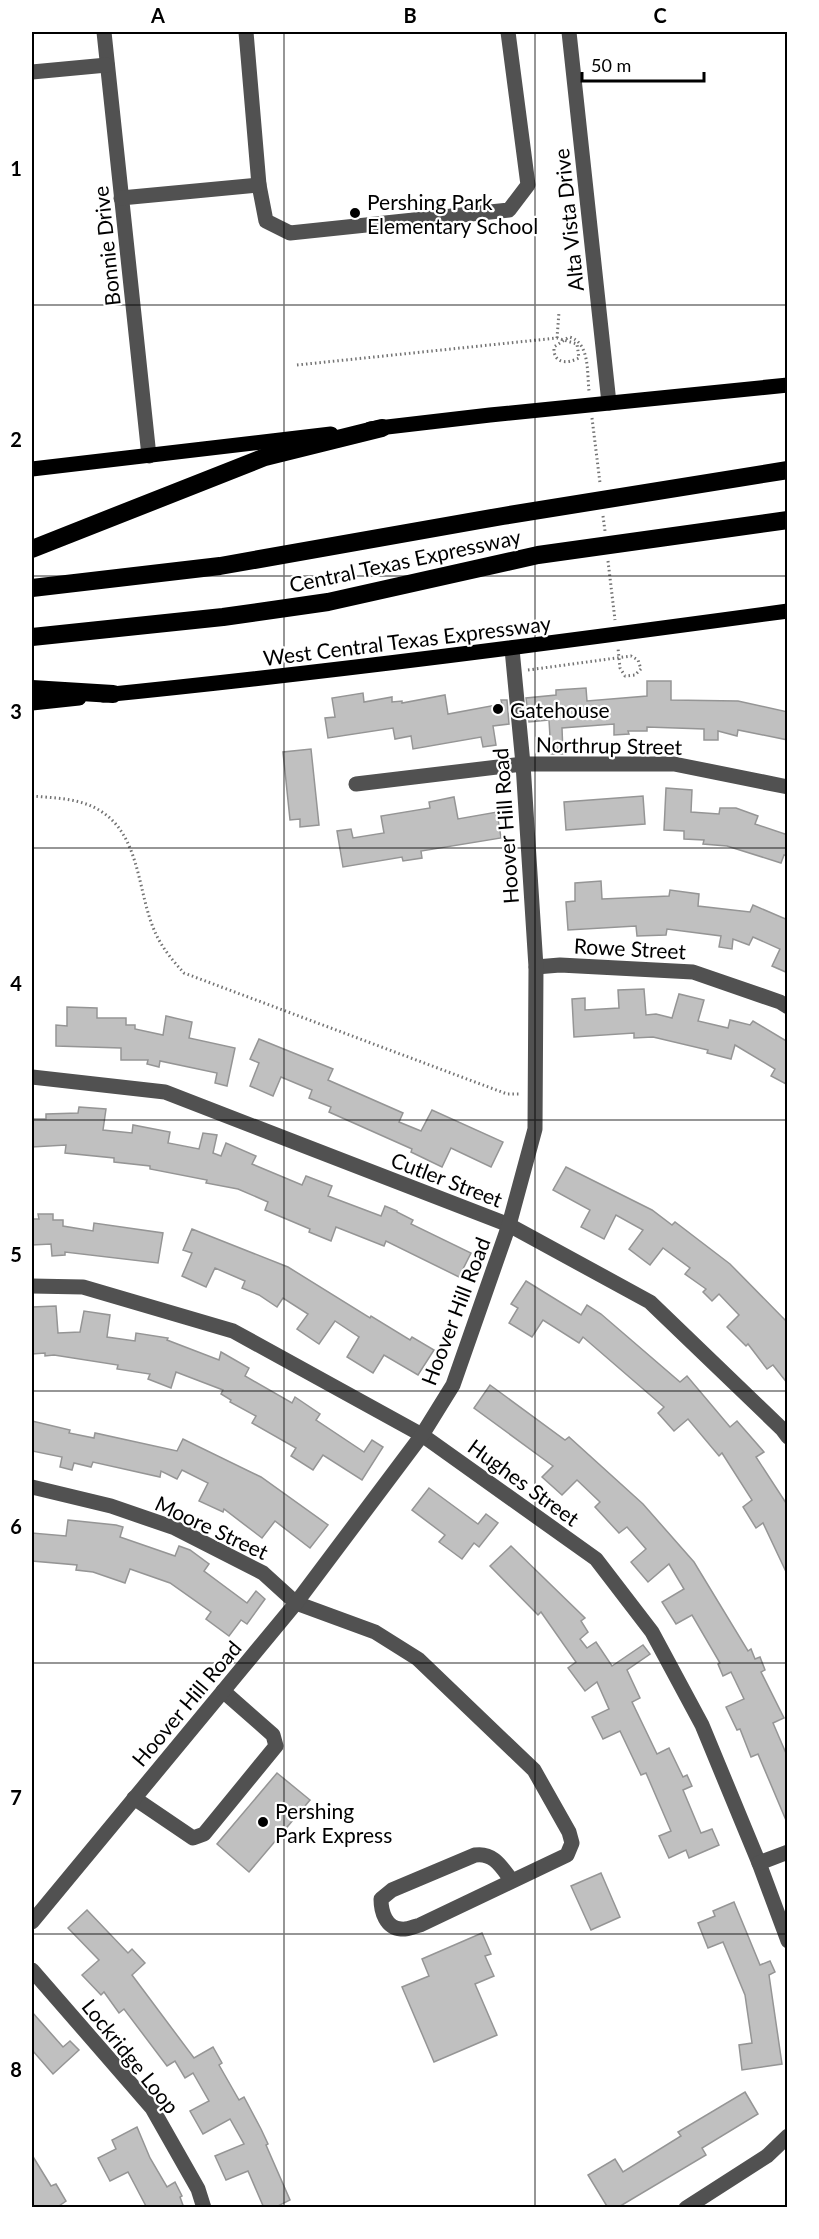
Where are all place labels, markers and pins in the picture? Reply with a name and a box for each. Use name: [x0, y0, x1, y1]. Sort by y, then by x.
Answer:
place label: Pershing Park Elementary School: [367, 189, 538, 238]
marker: Pershing Park Elementary School: [348, 206, 362, 220]
place label: Gatehouse: [510, 697, 610, 722]
marker: Gatehouse: [491, 702, 505, 716]
place label: Pershing Park Express: [275, 1798, 392, 1847]
marker: Pershing Park Express: [256, 1815, 270, 1829]

